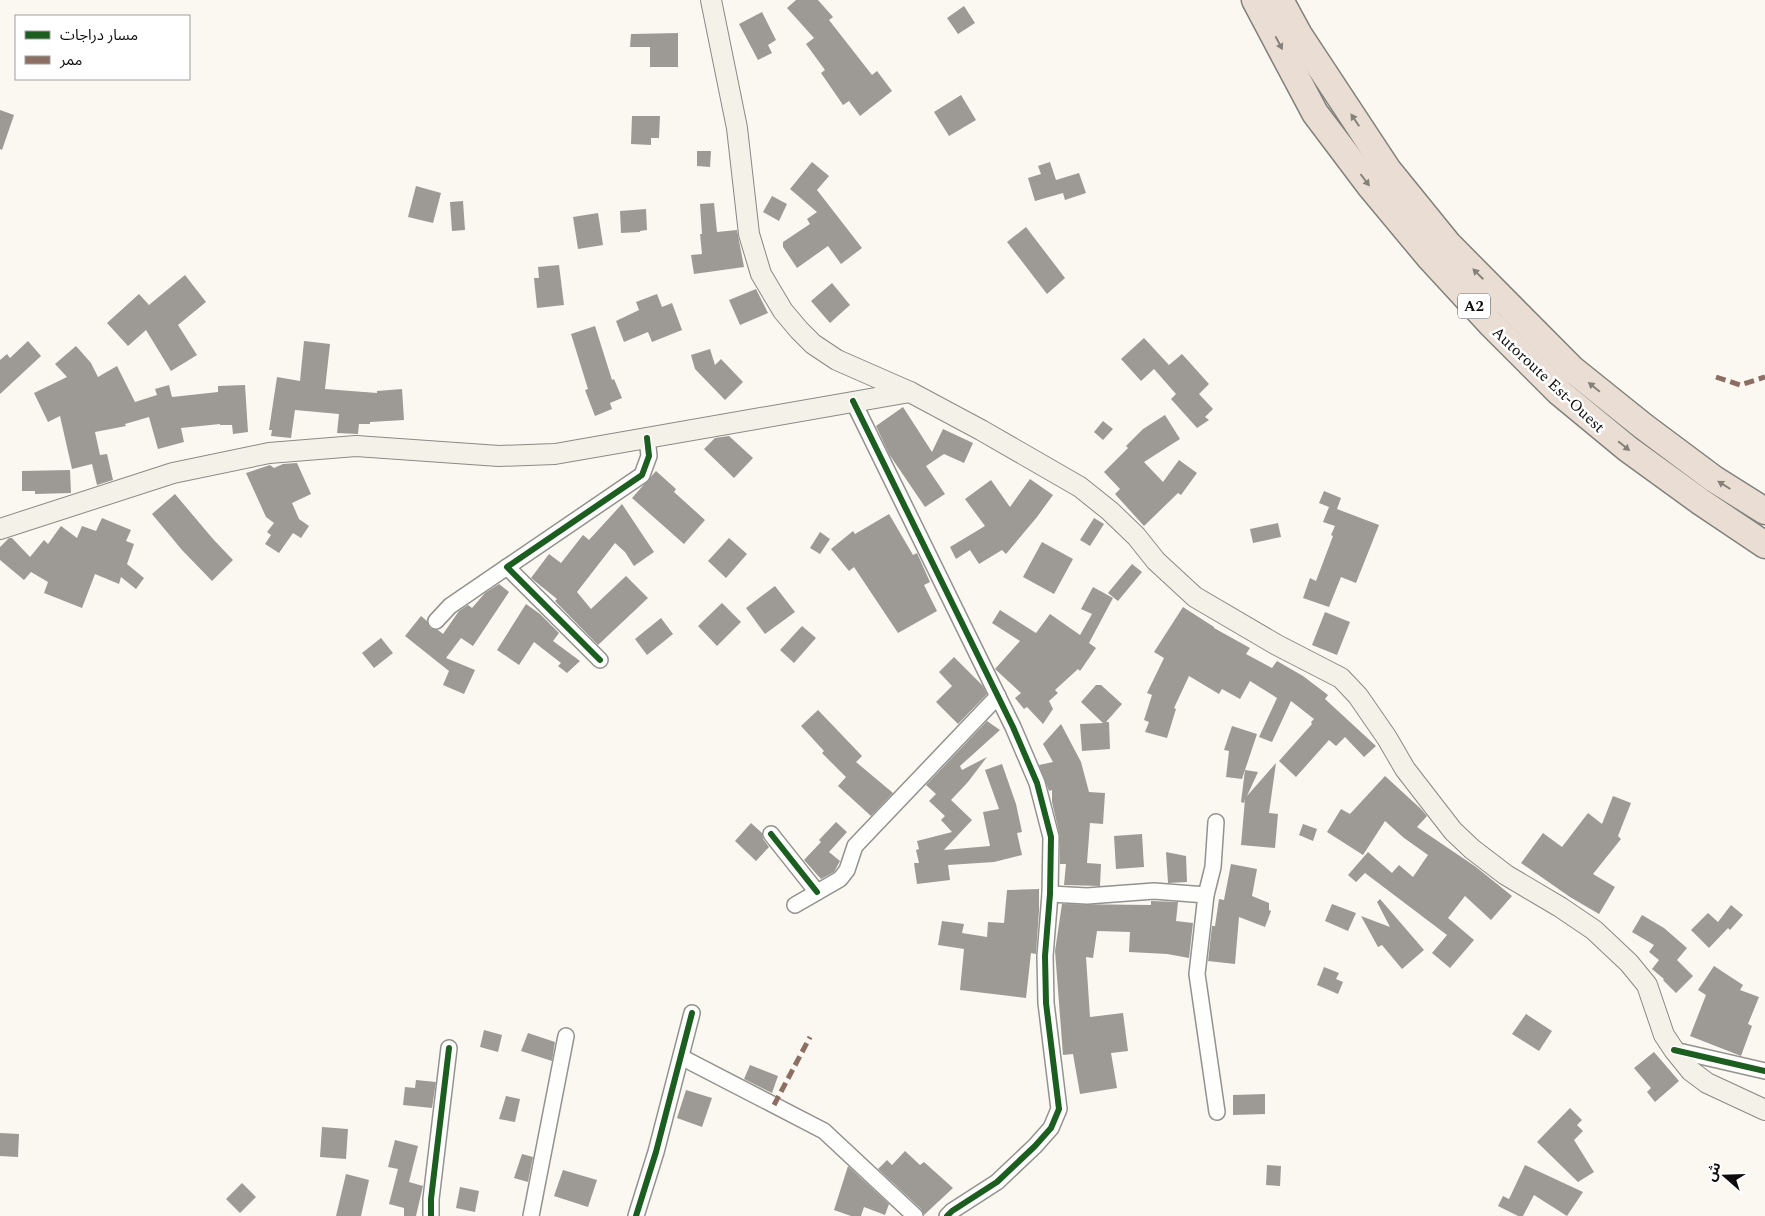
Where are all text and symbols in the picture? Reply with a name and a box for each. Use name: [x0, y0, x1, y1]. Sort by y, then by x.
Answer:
legend: [15, 15, 190, 80]
text: مسار دراجات: [60, 24, 138, 47]
one-way arrow: [1275, 35, 1283, 50]
text: ممر: [59, 49, 83, 72]
one-way arrow: [1350, 114, 1359, 127]
one-way arrow: [1360, 173, 1370, 187]
one-way arrow: [1472, 268, 1484, 280]
road number: A2: [1458, 294, 1490, 318]
street label: Autoroute Est-Ouest: [1486, 321, 1610, 439]
one-way arrow: [1588, 381, 1601, 392]
one-way arrow: [1617, 441, 1630, 452]
one-way arrow: [1717, 481, 1730, 490]
north arrow: [1700, 1151, 1750, 1201]
text: ش: [1700, 1159, 1726, 1184]

